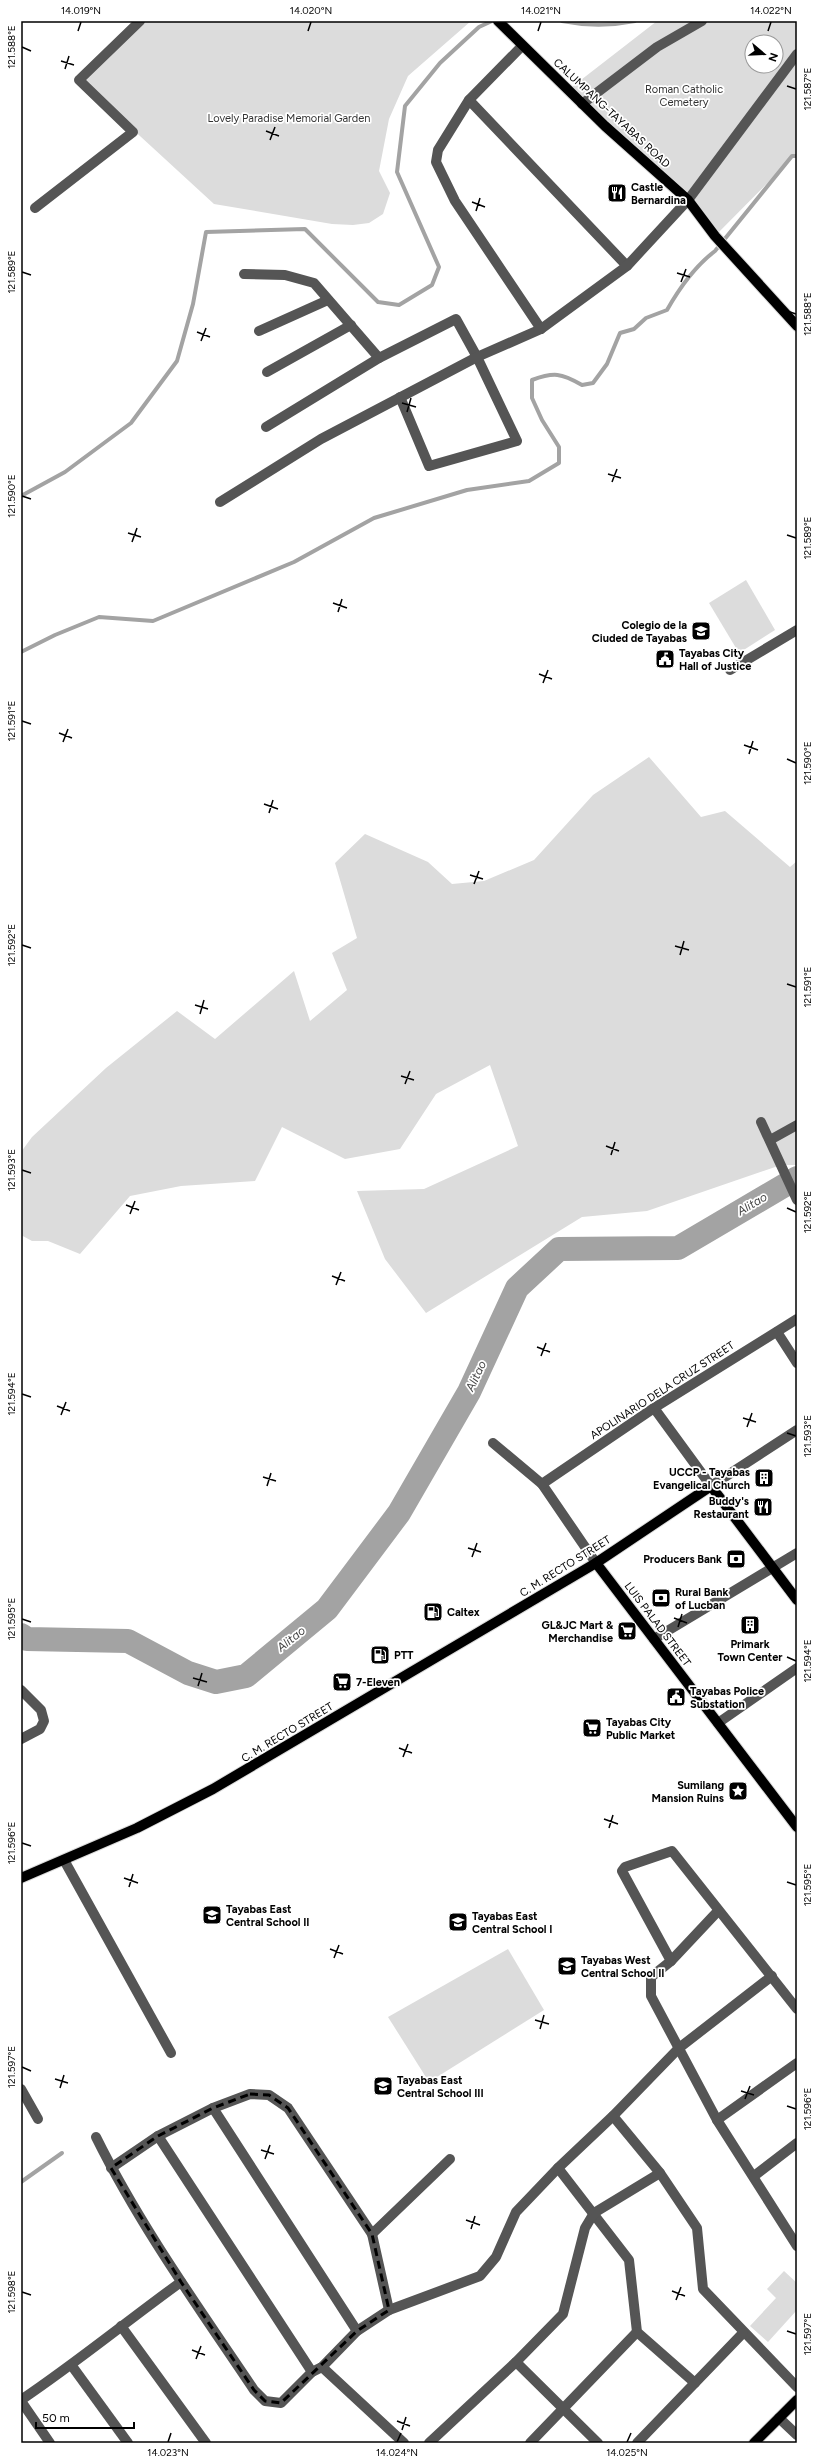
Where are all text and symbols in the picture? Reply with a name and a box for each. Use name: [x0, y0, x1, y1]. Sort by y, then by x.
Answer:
text: 14.019°N: [61, 4, 101, 17]
text: 14.020°N: [290, 4, 332, 17]
text: 14.021°N: [521, 4, 561, 17]
text: 14.022°N: [750, 4, 792, 17]
text: 121.588°E: [5, 25, 18, 69]
north arrow: [744, 34, 784, 74]
text: N: [765, 51, 781, 63]
street label: CALUMPANG-TAYABAS ROAD: [551, 56, 673, 171]
text: 121.587°E: [801, 68, 814, 110]
park label: Roman Catholic Cemetery: [645, 83, 723, 109]
park label: Lovely Paradise Memorial Garden: [208, 112, 370, 125]
place label: Castle Bernardina: [631, 181, 686, 207]
restaurant icon: Castle Bernardina: [606, 182, 628, 204]
text: 121.589°E: [5, 250, 18, 294]
text: 121.588°E: [801, 292, 814, 336]
text: 121.590°E: [5, 474, 18, 518]
text: 121.589°E: [801, 516, 814, 560]
place label: Colegio de la Ciuded de Tayabas: [592, 619, 687, 645]
school or university icon: Colegio de la Ciuded de Tayabas: [690, 620, 712, 642]
place label: Tayabas City Hall of Justice: [679, 647, 751, 673]
public building icon: Tayabas City Hall of Justice: [654, 648, 676, 670]
text: 121.591°E: [5, 700, 18, 742]
text: 121.590°E: [801, 741, 814, 785]
text: 121.592°E: [5, 924, 18, 966]
text: 121.591°E: [801, 966, 814, 1008]
text: 121.593°E: [5, 1149, 18, 1191]
water label: Alitao: [734, 1190, 769, 1219]
text: 121.592°E: [801, 1191, 814, 1233]
street label: APOLINARIO DELA CRUZ STREET: [588, 1339, 737, 1442]
water label: Alitao: [462, 1358, 489, 1394]
text: 121.594°E: [5, 1372, 18, 1416]
text: 121.593°E: [801, 1415, 814, 1457]
place label: UCCP - Tayabas Evangelical Church: [653, 1466, 750, 1492]
building icon: UCCP - Tayabas Evangelical Church: [753, 1467, 775, 1489]
place label: Buddy's Restaurant: [694, 1495, 750, 1521]
restaurant icon: Buddy's Restaurant: [752, 1496, 774, 1518]
street label: C. M. RECTO STREET: [517, 1533, 613, 1600]
bank icon: Producers Bank: [725, 1548, 747, 1570]
place label: Producers Bank: [643, 1553, 722, 1566]
street label: LUIS PALAD STREET: [622, 1580, 693, 1669]
place label: Rural Bank of Lucban: [675, 1586, 729, 1612]
bank icon: Rural Bank of Lucban: [650, 1587, 672, 1609]
text: 121.595°E: [5, 1598, 18, 1640]
fuel station icon: Caltex: [422, 1601, 444, 1623]
place label: Caltex: [447, 1606, 480, 1619]
building icon: Primark Town Center: [739, 1614, 761, 1636]
place label: GL&JC Mart & Merchandise: [542, 1619, 614, 1645]
supermarket icon: GL&JC Mart & Merchandise: [616, 1620, 638, 1642]
water label: Alitao: [273, 1623, 308, 1655]
place label: Primark Town Center: [718, 1638, 783, 1664]
text: 121.594°E: [801, 1639, 814, 1683]
fuel station icon: PTT: [369, 1644, 391, 1666]
place label: PTT: [394, 1649, 414, 1662]
supermarket icon: 7-Eleven: [331, 1671, 353, 1693]
place label: 7-Eleven: [356, 1676, 400, 1689]
place label: Tayabas Police Substation: [690, 1685, 764, 1711]
public building icon: Tayabas Police Substation: [665, 1686, 687, 1708]
street label: C. M. RECTO STREET: [239, 1700, 335, 1765]
place label: Tayabas City Public Market: [606, 1716, 676, 1742]
supermarket icon: Tayabas City Public Market: [581, 1717, 603, 1739]
place label: Sumilang Mansion Ruins: [652, 1779, 724, 1805]
place icon: Sumilang Mansion Ruins: [727, 1780, 749, 1802]
text: 121.596°E: [5, 1822, 18, 1864]
text: 121.595°E: [801, 1864, 814, 1906]
place label: Tayabas East Central School II: [226, 1903, 310, 1929]
school or university icon: Tayabas East Central School II: [201, 1904, 223, 1926]
place label: Tayabas East Central School I: [472, 1910, 552, 1936]
school or university icon: Tayabas East Central School I: [447, 1911, 469, 1933]
place label: Tayabas West Central School II: [581, 1954, 665, 1980]
school or university icon: Tayabas West Central School II: [556, 1955, 578, 1977]
text: 121.597°E: [5, 2046, 18, 2088]
place label: Tayabas East Central School III: [397, 2074, 484, 2100]
school or university icon: Tayabas East Central School III: [372, 2075, 394, 2097]
text: 121.596°E: [801, 2088, 814, 2130]
text: 121.598°E: [5, 2270, 18, 2314]
text: 121.597°E: [801, 2313, 814, 2355]
scale bar: [36, 2404, 134, 2430]
text: 50 m: [42, 2411, 70, 2425]
text: 14.023°N: [147, 2446, 189, 2459]
text: 14.024°N: [376, 2446, 418, 2459]
text: 14.025°N: [606, 2446, 648, 2459]

